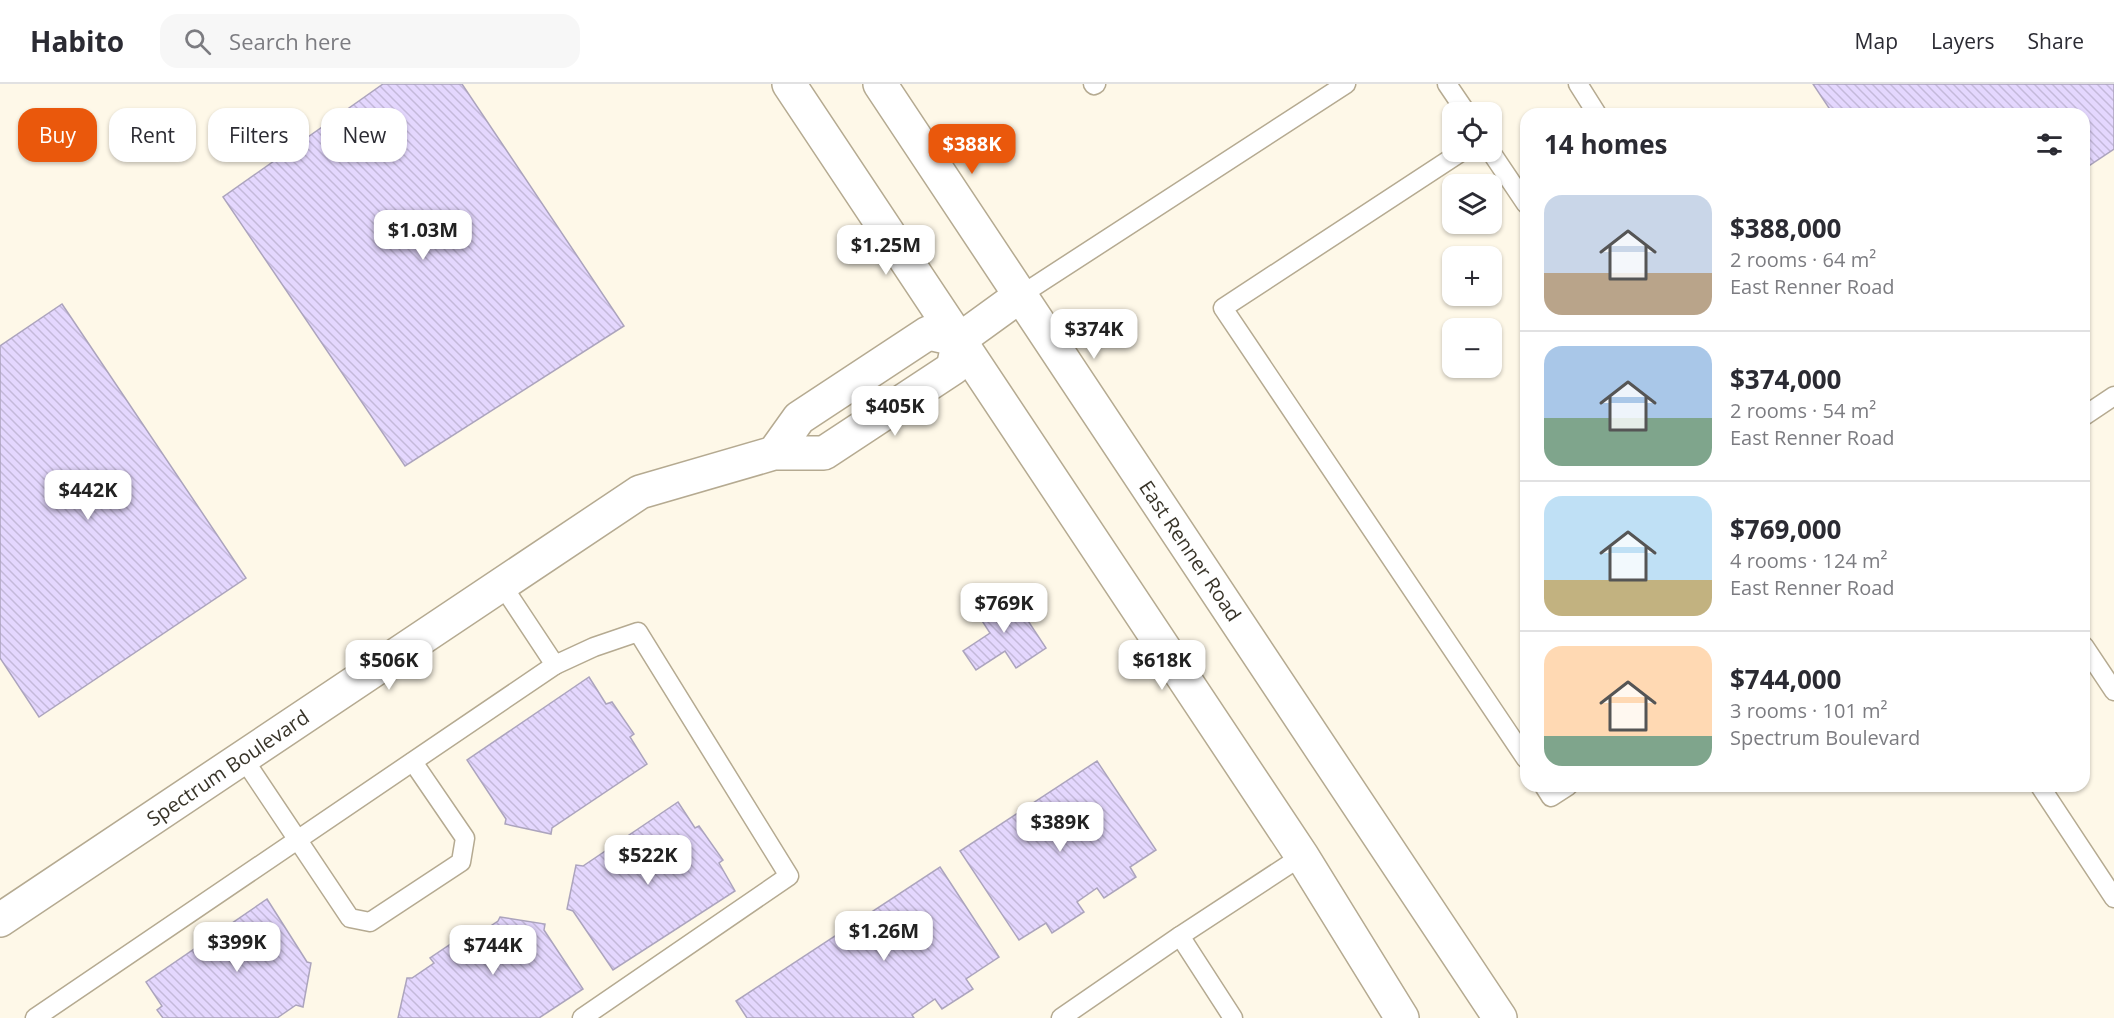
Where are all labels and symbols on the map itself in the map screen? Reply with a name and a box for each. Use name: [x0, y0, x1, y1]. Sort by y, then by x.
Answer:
pin: $388K: [930, 124, 1014, 175]
pin: $1.03M: [374, 210, 472, 261]
pin: $1.25M: [837, 225, 935, 276]
pin: $374K: [1052, 309, 1136, 360]
pin: $405K: [853, 386, 937, 437]
pin: $442K: [46, 470, 130, 521]
street label: East Renner Road: [1133, 475, 1248, 626]
pin: $769K: [962, 583, 1046, 634]
pin: $506K: [347, 640, 431, 691]
pin: $618K: [1120, 640, 1204, 691]
street label: Spectrum Boulevard: [141, 703, 314, 832]
pin: $389K: [1018, 802, 1102, 853]
pin: $522K: [606, 835, 690, 886]
pin: $1.26M: [835, 911, 933, 962]
pin: $399K: [195, 922, 279, 973]
pin: $744K: [451, 925, 535, 976]

